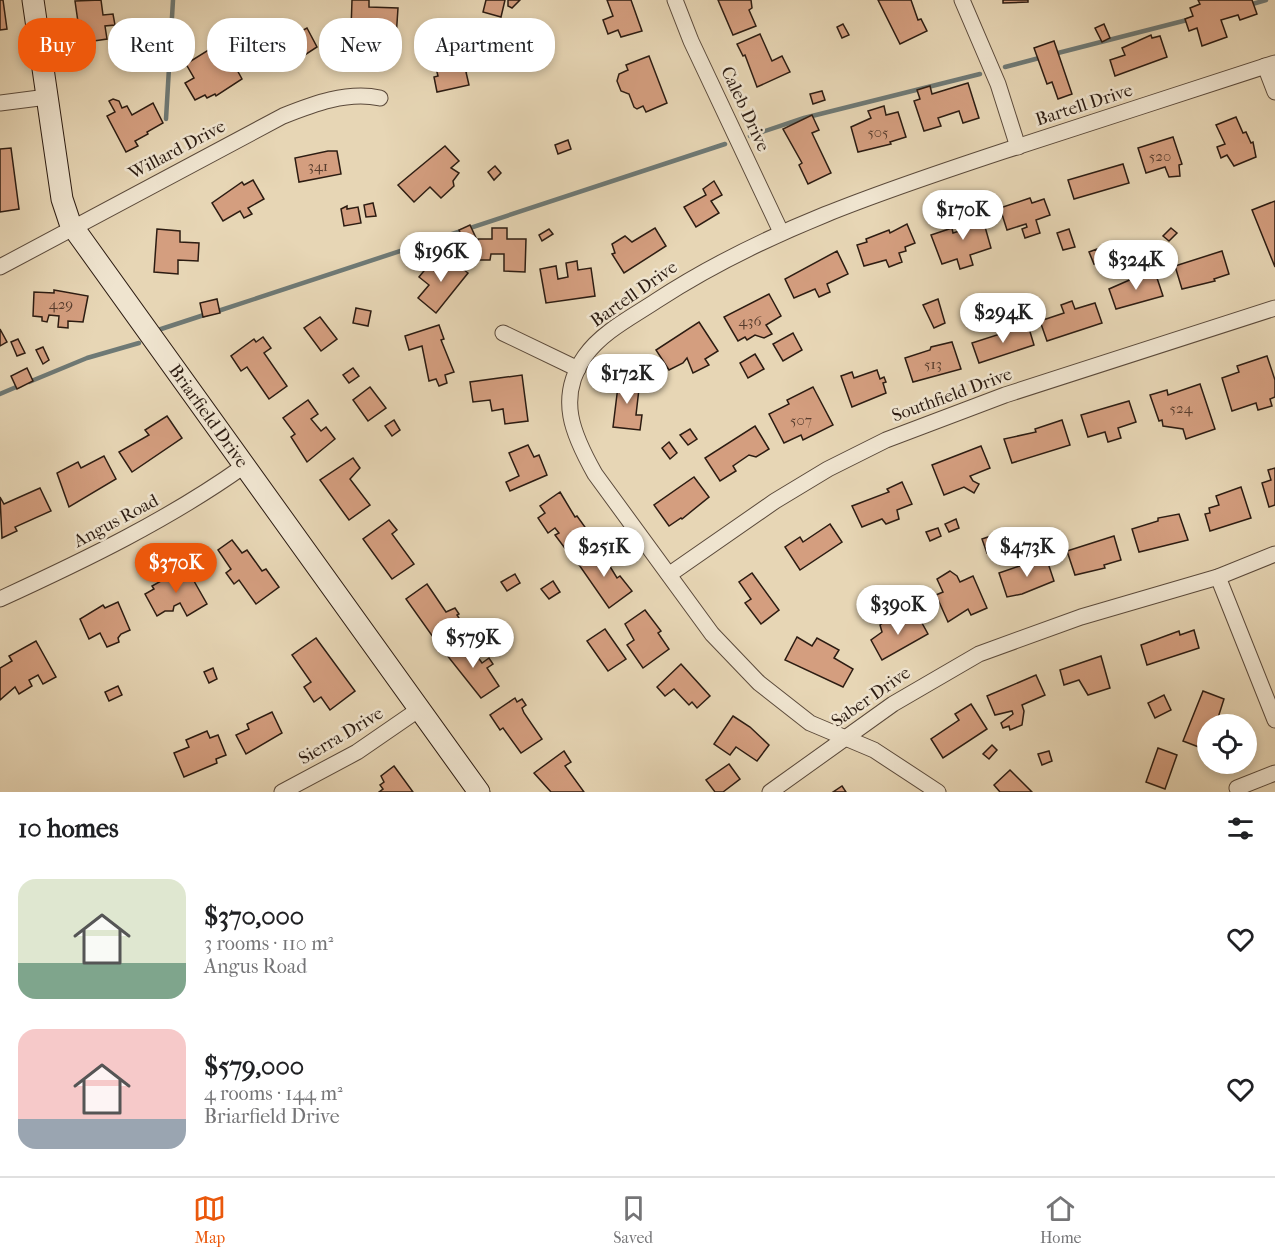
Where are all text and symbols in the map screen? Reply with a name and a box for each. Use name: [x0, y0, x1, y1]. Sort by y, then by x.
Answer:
chip: Buy: [18, 18, 96, 72]
chip: Rent: [108, 18, 195, 72]
chip: Filters: [207, 18, 307, 72]
chip: New: [319, 18, 402, 72]
chip: Apartment: [414, 18, 555, 72]
street label: Caleb Drive: [716, 63, 774, 155]
street label: Bartell Drive: [1033, 79, 1135, 131]
street label: Willard Drive: [124, 116, 229, 185]
house number: 505: [867, 123, 889, 141]
house number: 520: [1149, 147, 1171, 165]
house number: 341: [308, 157, 328, 175]
pin: $170K: [921, 190, 1005, 241]
text: $170K: [936, 198, 990, 221]
pin: $196K: [399, 232, 483, 283]
text: $196K: [414, 240, 468, 263]
pin: $324K: [1094, 240, 1178, 291]
text: $324K: [1108, 248, 1164, 271]
street label: Bartell Drive: [587, 256, 681, 332]
pin: $294K: [961, 293, 1045, 344]
house number: 429: [49, 295, 73, 313]
text: $294K: [974, 301, 1032, 324]
house number: 436: [738, 312, 762, 330]
pin: $172K: [585, 354, 669, 405]
house number: 513: [924, 355, 942, 373]
street label: Briarfield Drive: [165, 360, 253, 472]
text: $172K: [601, 362, 653, 385]
street label: Southfield Drive: [889, 364, 1015, 426]
house number: 524: [1169, 399, 1194, 417]
house number: 507: [790, 411, 812, 429]
street label: Angus Road: [69, 490, 162, 553]
pin: $251K: [562, 527, 646, 578]
pin: $473K: [985, 527, 1069, 578]
text: $251K: [578, 535, 630, 558]
text: $473K: [1000, 535, 1054, 558]
pin: $370K: [134, 543, 218, 594]
text: $370K: [149, 551, 203, 574]
pin: $390K: [856, 585, 940, 636]
text: $390K: [870, 593, 926, 616]
pin: $579K: [431, 618, 515, 669]
text: $579K: [446, 626, 500, 649]
street label: Saber Drive: [828, 662, 915, 732]
street label: Sierra Drive: [295, 703, 387, 769]
map controls: [1197, 714, 1257, 774]
button: locate: [1197, 714, 1257, 774]
icon: filters: [1224, 812, 1257, 845]
text: 10 homes: [18, 813, 119, 844]
text: $370,000: [204, 901, 304, 932]
icon: home: [66, 903, 138, 975]
icon: heart: [1224, 923, 1257, 956]
text: 3 rooms · 110 m²: [204, 932, 333, 955]
text: Angus Road: [204, 955, 307, 978]
text: $579,000: [204, 1051, 304, 1082]
icon: home: [66, 1053, 138, 1125]
icon: heart: [1224, 1073, 1257, 1106]
text: 4 rooms · 144 m²: [204, 1082, 343, 1105]
text: Briarfield Drive: [204, 1105, 340, 1128]
tab: Map: [193, 1192, 226, 1247]
tab: Saved: [613, 1192, 653, 1247]
tab: Home: [1040, 1192, 1082, 1247]

